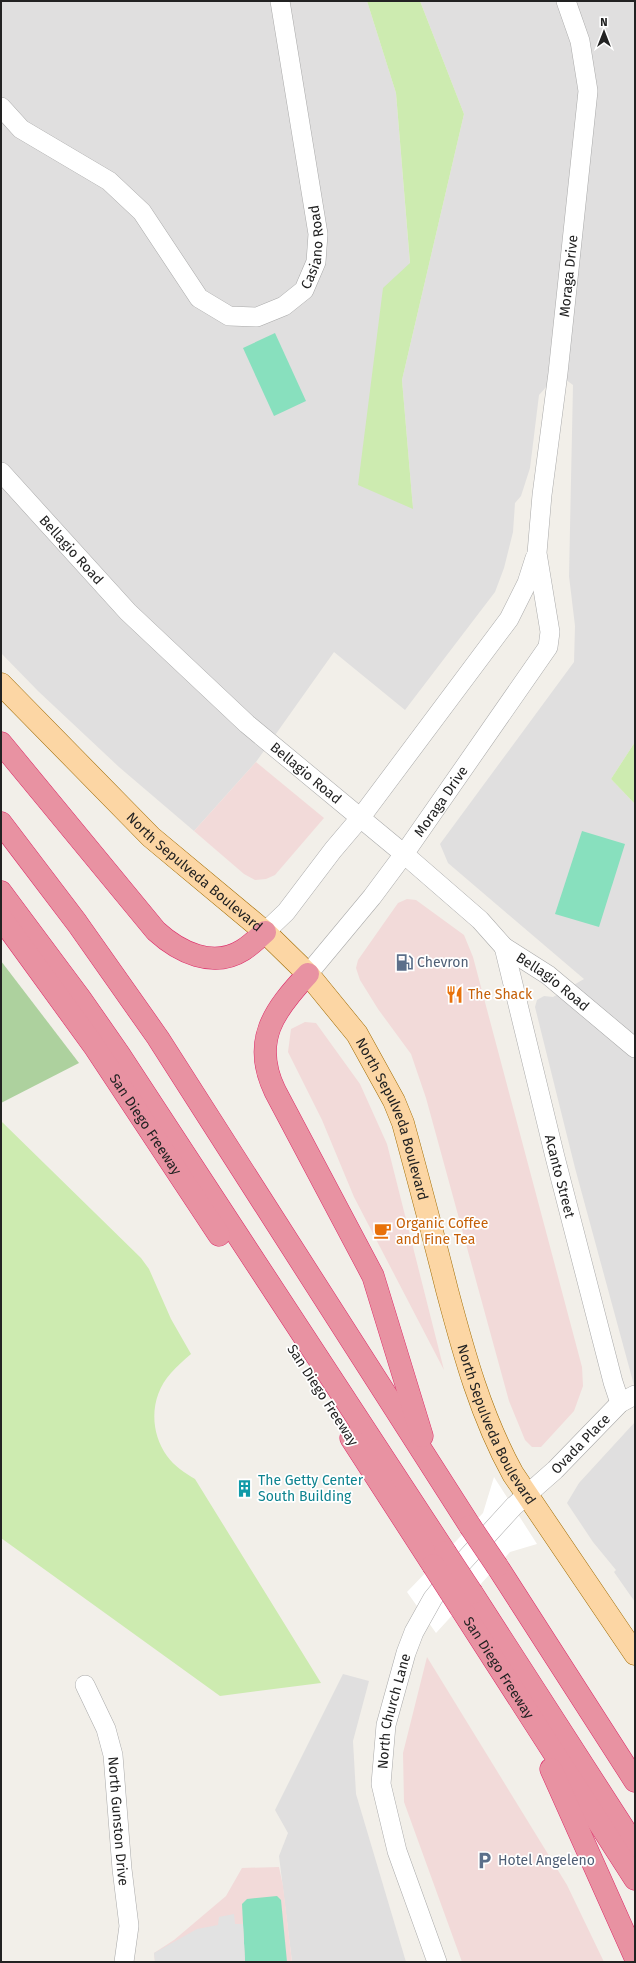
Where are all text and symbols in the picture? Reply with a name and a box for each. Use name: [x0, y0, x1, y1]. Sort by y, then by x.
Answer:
north arrow: [584, 12, 624, 52]
text: N: [600, 16, 608, 29]
street label: Casiano Road: [297, 204, 327, 292]
street label: Moraga Drive: [556, 234, 582, 318]
street label: Bellagio Road: [36, 512, 107, 588]
street label: Bellagio Road: [267, 739, 345, 808]
street label: Moraga Drive: [411, 763, 472, 840]
street label: North Sepulveda Boulevard: [123, 809, 266, 935]
street label: Bellagio Road: [513, 949, 593, 1015]
fuel station icon: Chevron: [394, 952, 414, 972]
place label: Chevron: [417, 954, 469, 971]
restaurant icon: The Shack: [445, 984, 465, 1004]
place label: The Shack: [468, 986, 533, 1003]
street label: North Sepulveda Boulevard: [352, 1035, 431, 1202]
street label: San Diego Freeway: [106, 1071, 185, 1178]
street label: Acanto Street: [541, 1133, 579, 1221]
place label: Organic Coffee and Fine Tea: [396, 1215, 488, 1248]
cafe icon: Organic Coffee and Fine Tea: [373, 1221, 393, 1241]
street label: San Diego Freeway: [283, 1341, 362, 1449]
street label: North Sepulveda Boulevard: [453, 1342, 539, 1508]
street label: Ovada Place: [548, 1410, 614, 1478]
place label: The Getty Center South Building: [258, 1472, 364, 1505]
building icon: The Getty Center South Building: [235, 1478, 255, 1498]
street label: San Diego Freeway: [460, 1614, 538, 1722]
street label: North Church Lane: [374, 1652, 414, 1770]
street label: North Gunston Drive: [104, 1756, 132, 1887]
parking icon: Hotel Angeleno: [475, 1850, 495, 1870]
place label: Hotel Angeleno: [498, 1852, 595, 1869]

